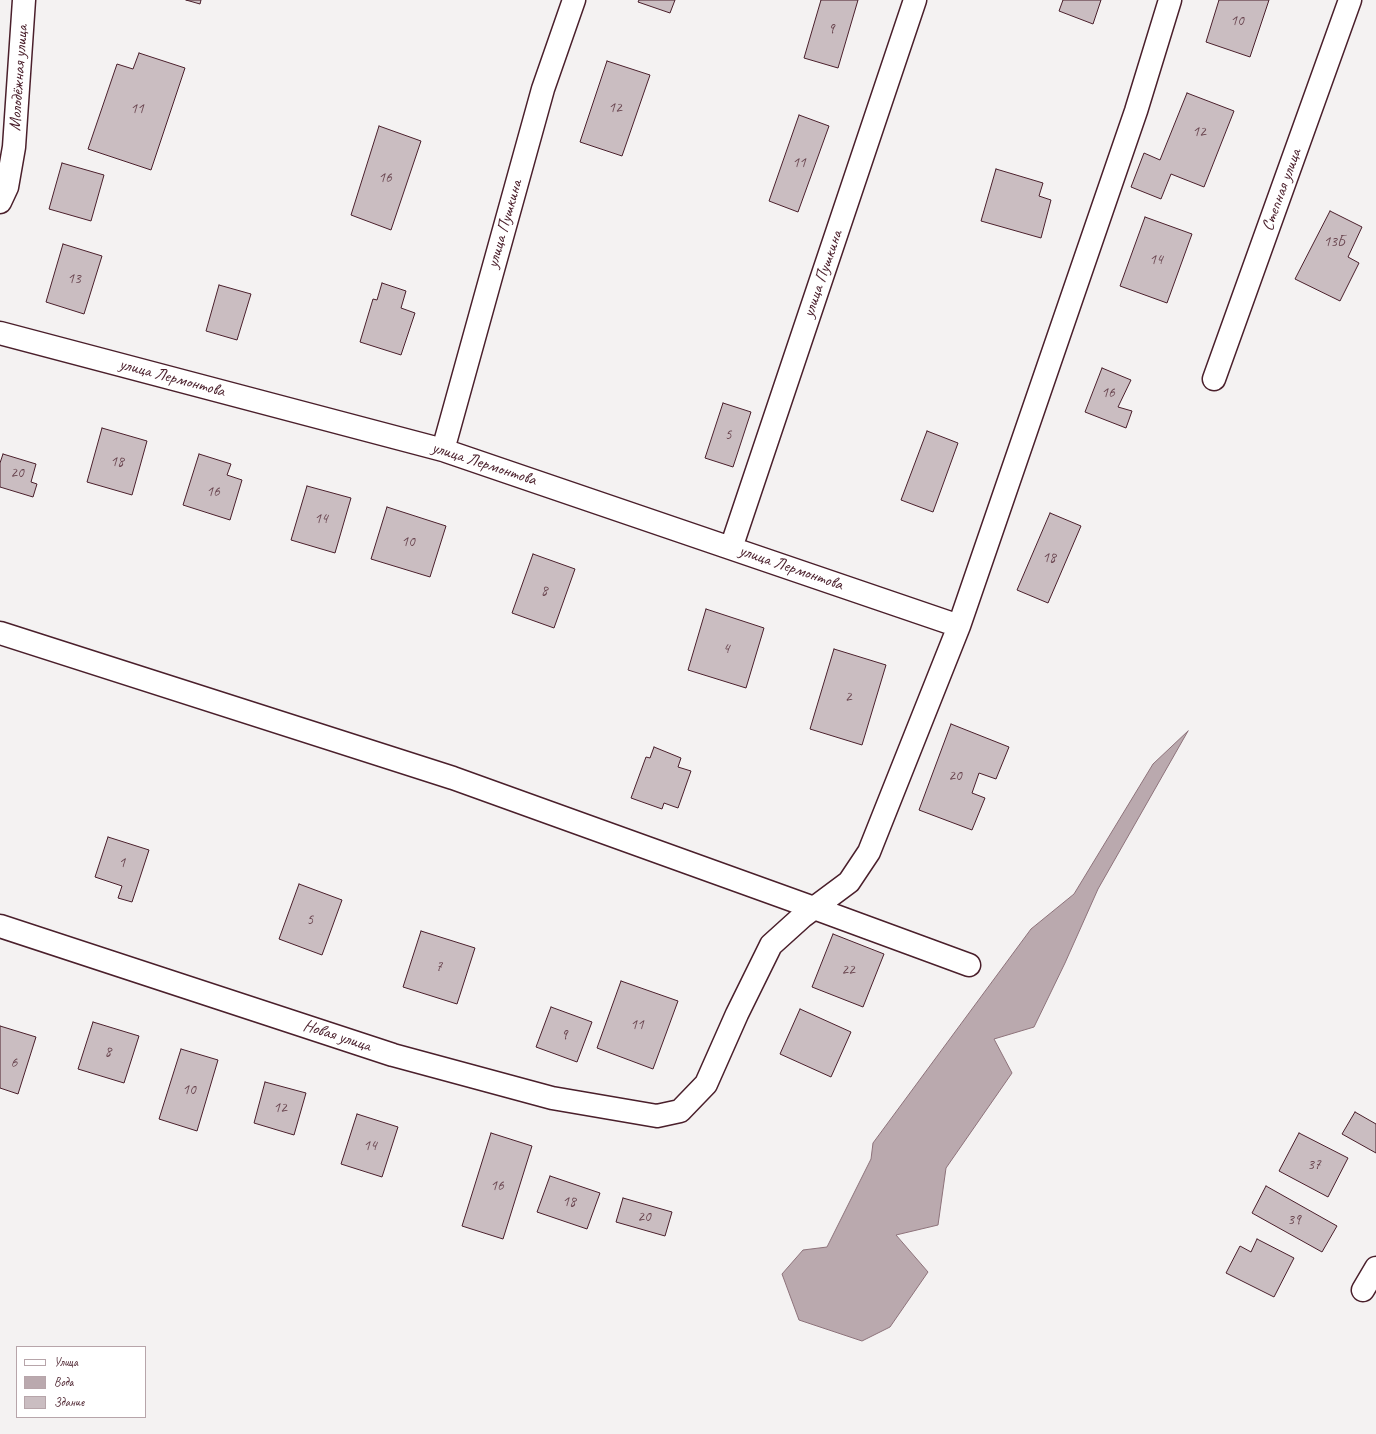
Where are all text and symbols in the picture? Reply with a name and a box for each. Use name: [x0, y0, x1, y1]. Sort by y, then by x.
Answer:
house number: 10: [1230, 12, 1244, 30]
house number: 9: [828, 20, 834, 38]
street label: Молодёжная улица: [5, 24, 33, 132]
house number: 12: [608, 99, 622, 117]
house number: 11: [130, 100, 144, 118]
house number: 12: [1192, 123, 1206, 141]
street label: Степная улица: [1258, 146, 1306, 234]
house number: 11: [792, 154, 806, 172]
house number: 16: [378, 169, 392, 187]
street label: улица Пушкина: [483, 178, 527, 270]
street label: улица Пушкина: [799, 228, 847, 320]
house number: 13Б: [1323, 233, 1345, 251]
house number: 14: [1149, 251, 1163, 269]
house number: 13: [67, 270, 81, 288]
street label: улица Лермонтова: [117, 354, 227, 402]
house number: 16: [1101, 384, 1115, 402]
house number: 5: [725, 426, 731, 444]
street label: улица Лермонтова: [429, 438, 539, 490]
house number: 18: [110, 453, 124, 471]
house number: 20: [10, 464, 24, 482]
house number: 16: [206, 483, 220, 501]
house number: 14: [314, 510, 328, 528]
house number: 10: [401, 533, 415, 551]
street label: улица Лермонтова: [736, 541, 846, 595]
house number: 18: [1042, 549, 1056, 567]
house number: 8: [541, 582, 547, 600]
house number: 4: [723, 640, 729, 658]
house number: 2: [845, 688, 851, 706]
house number: 20: [948, 767, 962, 785]
house number: 1: [119, 854, 125, 872]
house number: 5: [307, 911, 313, 929]
house number: 7: [436, 958, 442, 976]
house number: 22: [841, 961, 855, 979]
street label: Новая улица: [300, 1015, 374, 1057]
house number: 11: [630, 1016, 644, 1034]
house number: 9: [561, 1026, 567, 1044]
house number: 8: [105, 1043, 111, 1061]
house number: 6: [11, 1054, 17, 1072]
house number: 10: [182, 1081, 196, 1099]
house number: 12: [273, 1099, 287, 1117]
house number: 14: [363, 1137, 377, 1155]
house number: 37: [1307, 1156, 1321, 1174]
house number: 16: [490, 1177, 504, 1195]
house number: 18: [562, 1193, 576, 1211]
house number: 20: [637, 1208, 651, 1226]
house number: 39: [1287, 1211, 1301, 1229]
legend: [16, 1346, 146, 1418]
text: Улица: [54, 1354, 78, 1370]
text: Вода: [54, 1374, 73, 1390]
text: Здание: [54, 1394, 84, 1410]

